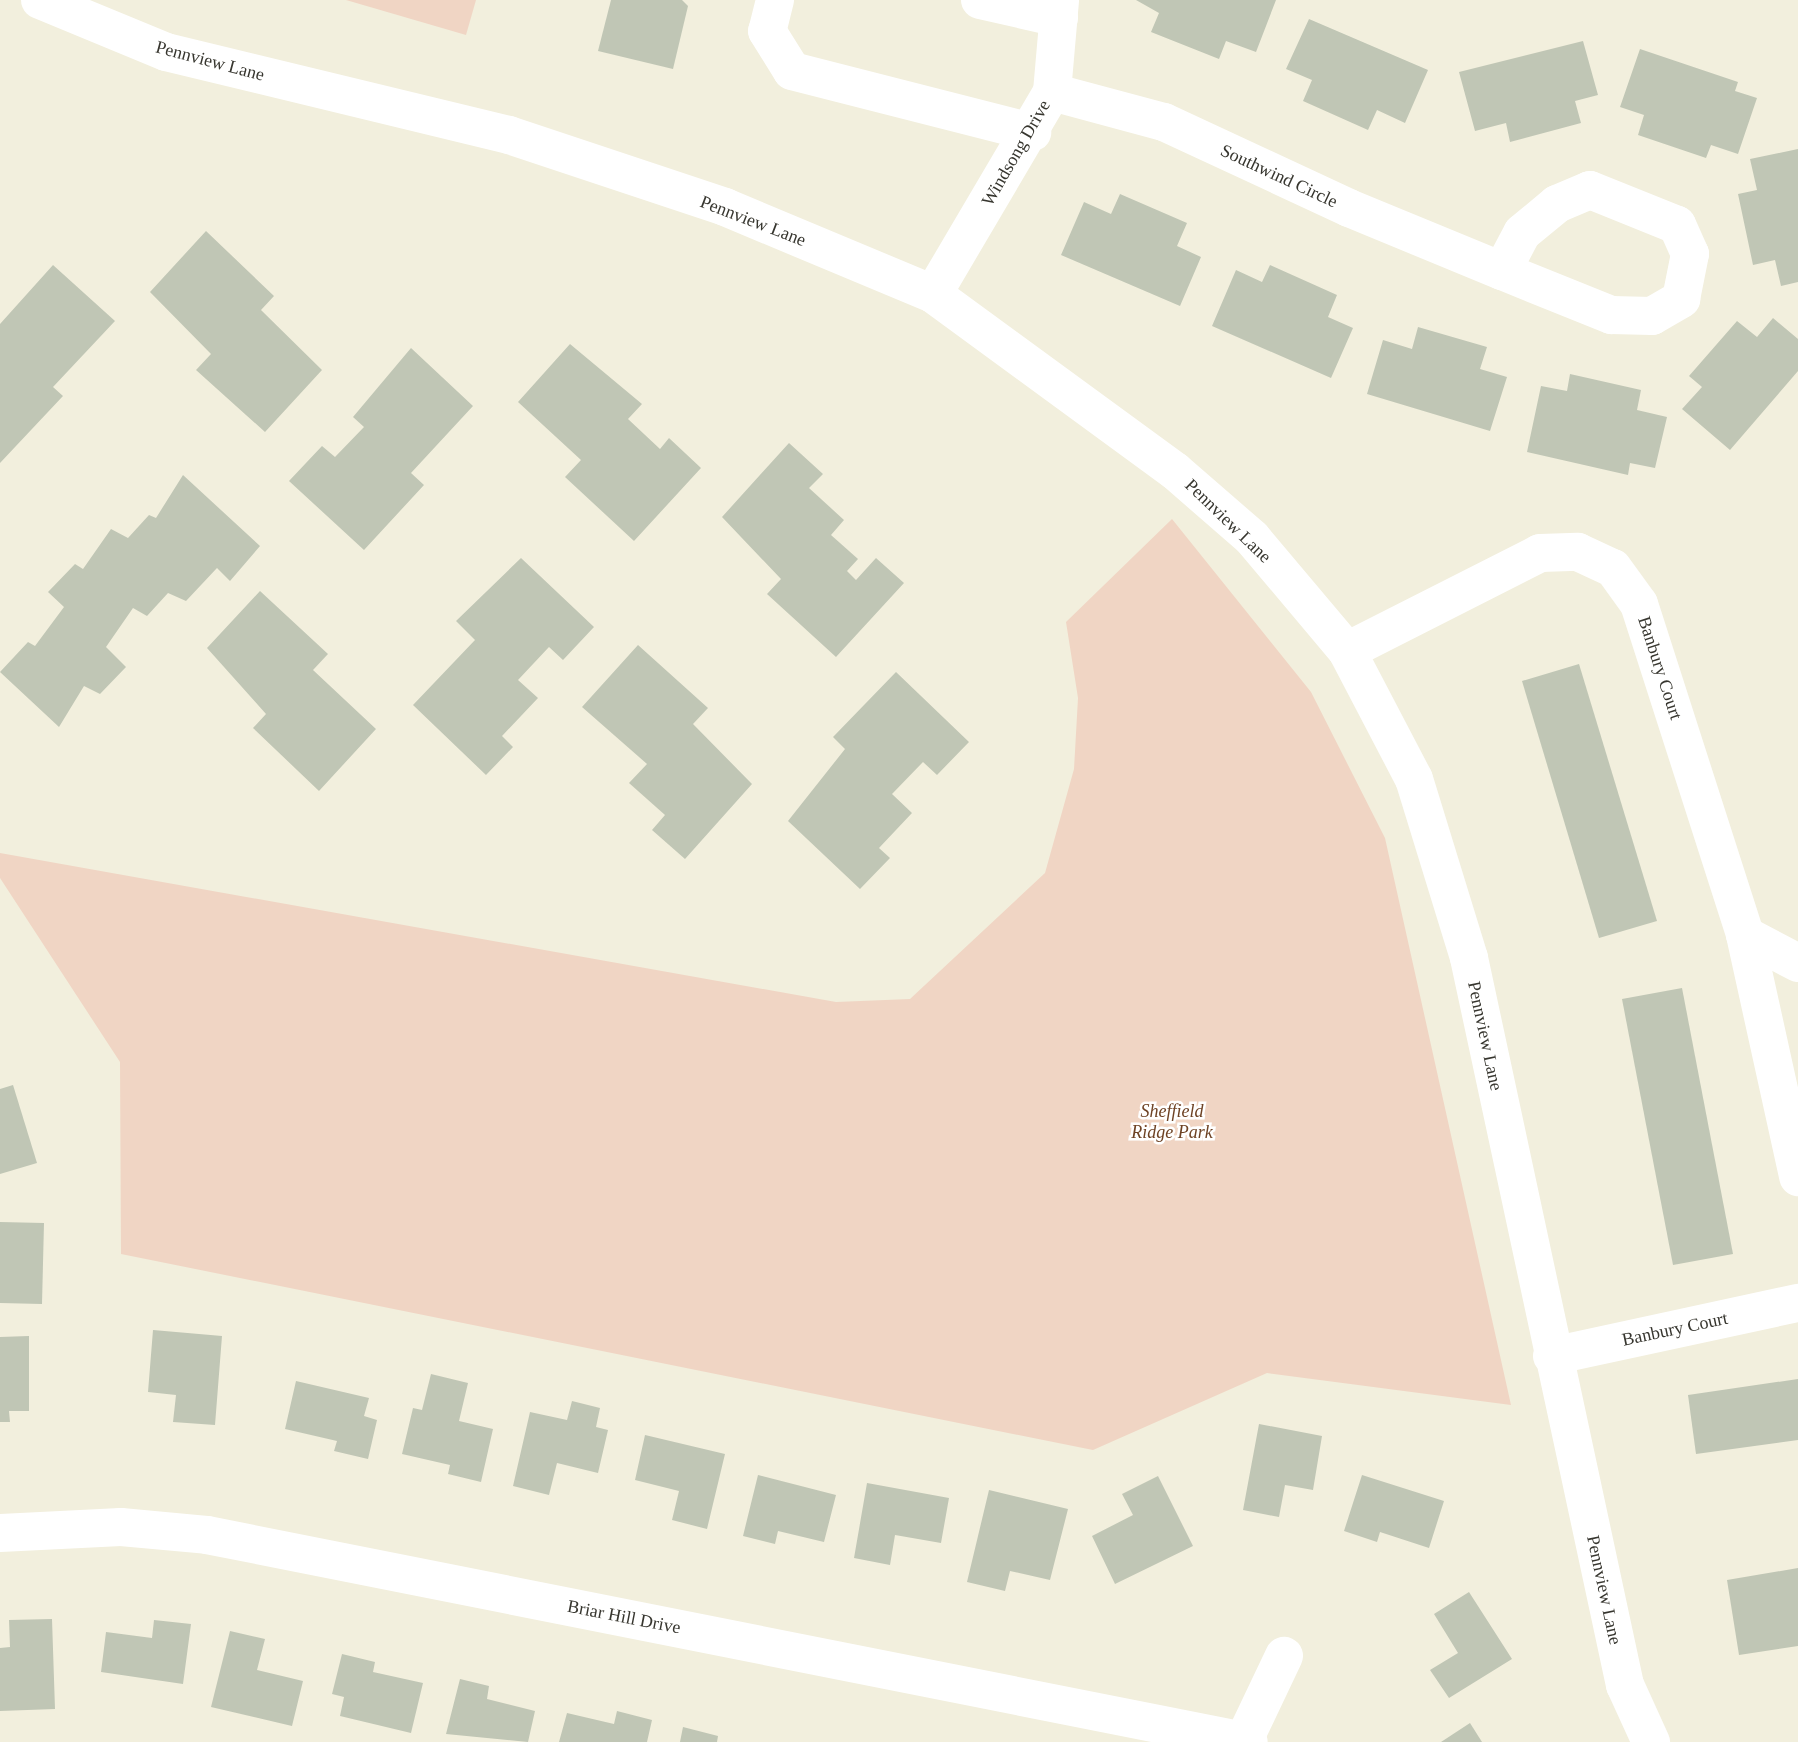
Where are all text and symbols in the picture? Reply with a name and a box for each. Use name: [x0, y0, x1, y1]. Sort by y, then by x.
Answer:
street label: Pennview Lane: [153, 36, 267, 86]
street label: Windsong Drive: [977, 96, 1055, 210]
street label: Southwind Circle: [1217, 139, 1341, 213]
street label: Pennview Lane: [697, 191, 809, 251]
street label: Pennview Lane: [1180, 475, 1276, 567]
street label: Banbury Court: [1633, 614, 1687, 722]
street label: Pennview Lane: [1463, 979, 1507, 1093]
park label: Sheffield Ridge Park: [1131, 1101, 1213, 1144]
street label: Banbury Court: [1620, 1307, 1730, 1351]
street label: Pennview Lane: [1582, 1533, 1626, 1647]
street label: Briar Hill Drive: [566, 1595, 682, 1639]

